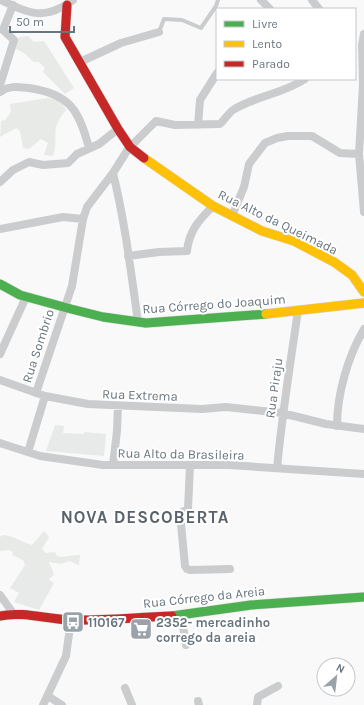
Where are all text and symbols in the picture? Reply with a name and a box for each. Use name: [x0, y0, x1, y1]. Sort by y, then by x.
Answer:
scale bar: [10, 8, 74, 34]
legend: [216, 8, 356, 80]
text: 50 m: [16, 15, 44, 29]
text: Livre: [252, 17, 278, 31]
text: Lento: [252, 37, 282, 51]
text: Parado: [252, 57, 290, 71]
street label: Rua Alto da Queimada: [216, 186, 340, 258]
street label: Rua Córrego do Joaquim: [142, 292, 286, 317]
street label: Rua Sombrio: [19, 307, 57, 385]
street label: Rua Piraju: [262, 357, 286, 419]
street label: Rua Extrema: [102, 386, 178, 404]
street label: Rua Alto da Brasileira: [117, 445, 245, 463]
district label: NOVA DESCOBERTA: [61, 507, 229, 527]
street label: Rua Córrego da Areia: [142, 583, 266, 611]
bus stop icon: 110167: [60, 609, 86, 635]
place label: 110167: [88, 615, 125, 630]
place label: 2352- mercadinho corrego da areia: [156, 615, 270, 645]
supermarket icon: 2352- mercadinho corrego da areia: [128, 616, 154, 642]
north arrow: [316, 657, 356, 697]
text: N: [334, 661, 347, 676]

